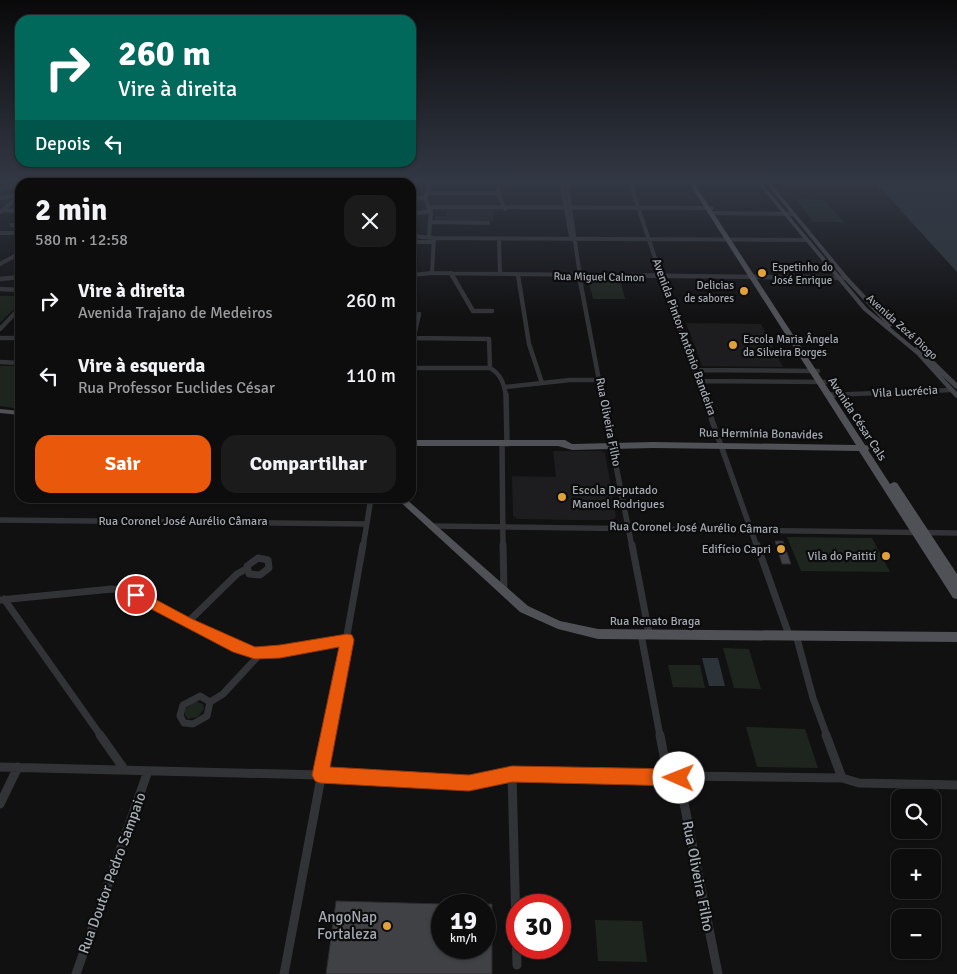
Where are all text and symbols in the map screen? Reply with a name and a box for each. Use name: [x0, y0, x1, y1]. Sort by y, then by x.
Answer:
text: 260 m: [118, 32, 211, 75]
icon: right: [35, 35, 100, 100]
text: Vire à direita: [118, 75, 237, 102]
icon: left: [100, 130, 128, 158]
text: Depois: [35, 132, 90, 156]
text: 2 min: [35, 192, 107, 229]
button: close: [344, 195, 396, 247]
text: 580 m · 12:58: [35, 230, 128, 250]
street label: Avenida Pintor Antônio Bandeira: [649, 256, 719, 418]
place label: Espetinho do José Enrique: [772, 261, 833, 287]
marker: Espetinho do José Enrique: [756, 267, 768, 279]
street label: Rua Miguel Calmon: [553, 270, 645, 284]
text: Vire à direita: [78, 279, 185, 303]
place label: Delicias de sabores: [684, 279, 734, 305]
marker: Delicias de sabores: [738, 285, 750, 297]
icon: right: [35, 287, 63, 315]
text: 260 m: [346, 289, 396, 313]
street label: Avenida Zezé Diogo: [864, 292, 940, 363]
text: Avenida Trajano de Medeiros: [78, 303, 273, 323]
place label: Escola Maria Ângela da Silveira Borges: [743, 332, 839, 359]
marker: Escola Maria Ângela da Silveira Borges: [727, 339, 739, 351]
text: Vire à esquerda: [78, 354, 205, 378]
icon: left: [35, 362, 63, 390]
text: 110 m: [346, 364, 396, 388]
street label: Avenida César Cals: [824, 374, 890, 464]
street label: Rua Oliveira Filho: [592, 376, 624, 468]
text: Rua Professor Euclides César: [78, 378, 275, 398]
street label: Vila Lucrécia: [872, 383, 938, 401]
street label: Rua Hermínia Bonavides: [699, 425, 823, 443]
button: Sair: [35, 435, 211, 493]
button: Compartilhar: [221, 435, 396, 493]
place label: Escola Deputado Manoel Rodrigues: [572, 483, 664, 512]
marker: Escola Deputado Manoel Rodrigues: [556, 491, 568, 503]
street label: Rua Coronel José Aurélio Câmara: [98, 514, 268, 529]
street label: Rua Coronel José Aurélio Câmara: [609, 519, 779, 537]
place label: Edifício Capri: [702, 542, 771, 557]
marker: Edifício Capri: [775, 543, 787, 555]
place label: Vila do Paitití: [807, 549, 877, 564]
marker: Vila do Paitití: [880, 550, 892, 562]
pin: [115, 574, 157, 616]
icon: arrive: [122, 581, 150, 609]
street label: Rua Renato Braga: [610, 614, 700, 629]
position arrow: [652, 751, 704, 803]
map controls: [891, 789, 941, 959]
button: search: [891, 789, 941, 839]
street label: Rua Doutor Pedro Sampaio: [74, 790, 150, 956]
street label: Rua Oliveira Filho: [678, 819, 718, 933]
button: +: [891, 849, 941, 899]
speed limit sign: 30: [506, 894, 571, 959]
text: 19: [450, 905, 477, 936]
place label: AngoNap Fortaleza: [317, 908, 377, 943]
button: −: [891, 909, 941, 959]
marker: AngoNap Fortaleza: [381, 920, 393, 932]
text: km/h: [450, 931, 477, 946]

